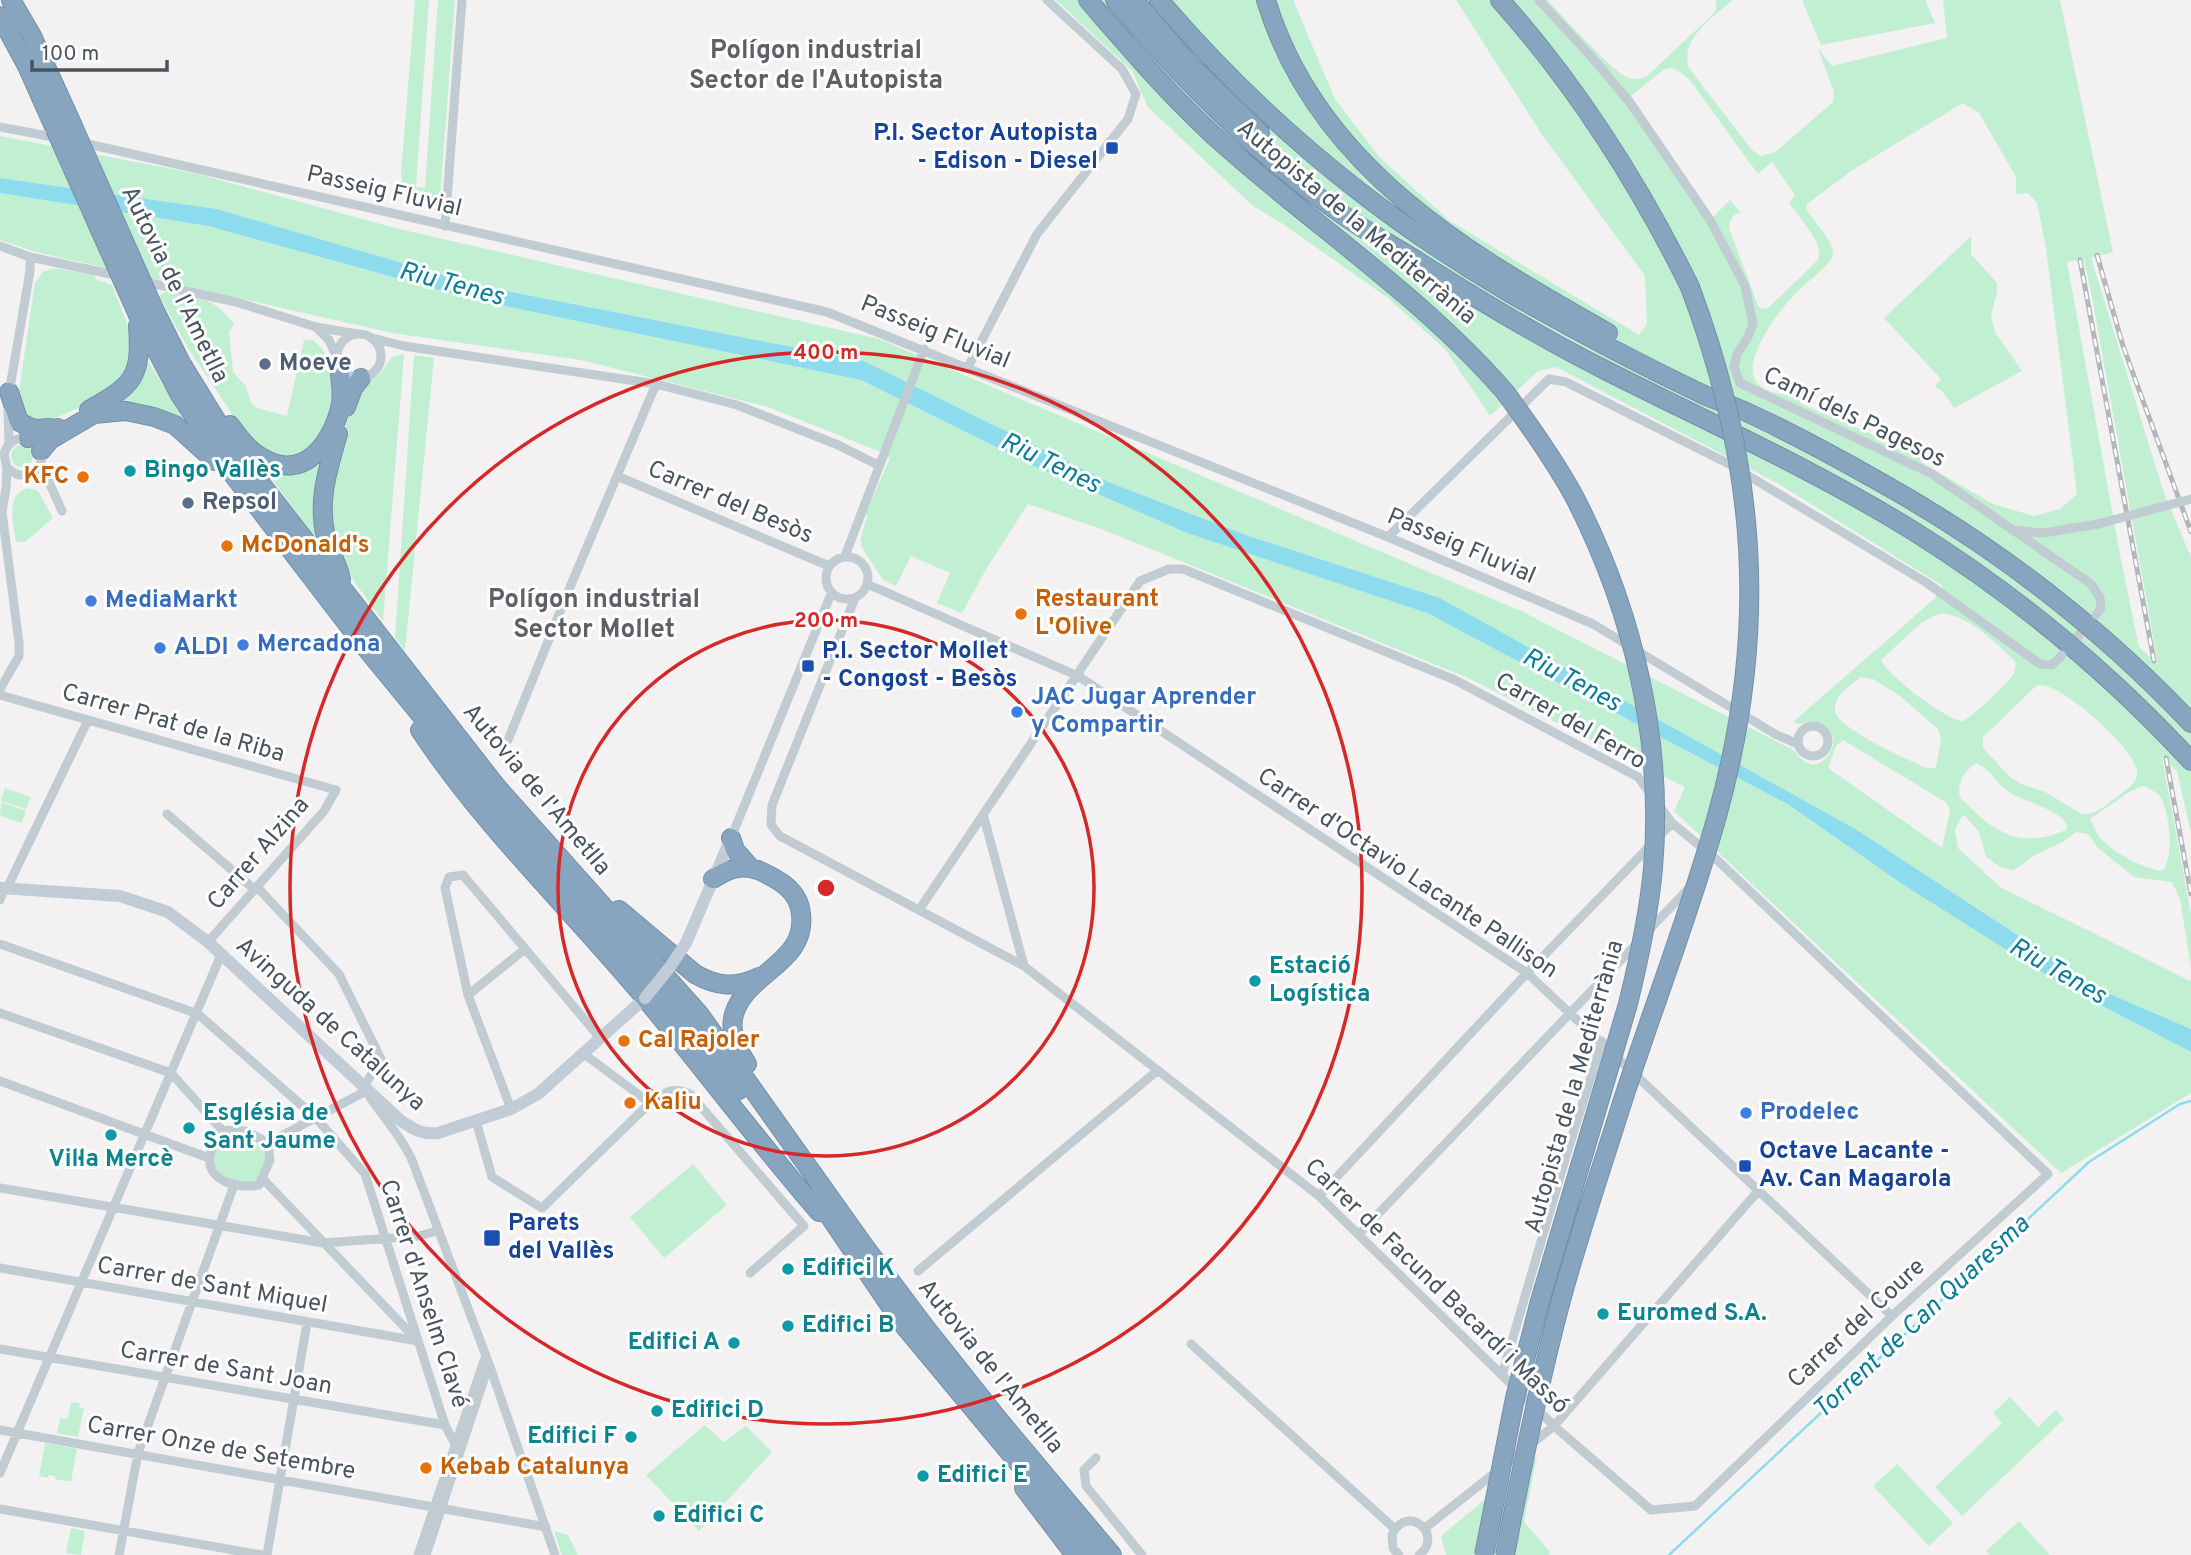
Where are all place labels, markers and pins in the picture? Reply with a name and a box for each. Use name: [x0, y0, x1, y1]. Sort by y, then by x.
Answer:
place label: P.I. Sector Autopista - Edison - Diesel: [873, 119, 1098, 177]
marker: P.I. Sector Autopista - Edison - Diesel: [1104, 140, 1120, 156]
place label: Moeve: [279, 349, 352, 379]
marker: Moeve: [257, 356, 273, 372]
place label: Bingo Vallès: [144, 456, 281, 486]
place label: KFC: [23, 462, 69, 492]
marker: Bingo Vallès: [122, 463, 138, 479]
marker: KFC: [75, 469, 91, 485]
place label: Repsol: [202, 488, 277, 518]
marker: Repsol: [180, 495, 196, 511]
place label: McDonald's: [241, 531, 370, 561]
marker: McDonald's: [219, 538, 235, 554]
place label: Restaurant L'Olive: [1035, 585, 1159, 643]
place label: MediaMarkt: [105, 586, 238, 616]
marker: MediaMarkt: [83, 593, 99, 609]
marker: Restaurant L'Olive: [1013, 606, 1029, 622]
place label: Mercadona: [257, 630, 380, 660]
place label: ALDI: [174, 633, 229, 663]
marker: Mercadona: [235, 637, 251, 653]
place label: P.I. Sector Mollet - Congost - Besòs: [822, 637, 1017, 695]
marker: ALDI: [152, 640, 168, 656]
marker: P.I. Sector Mollet - Congost - Besòs: [800, 658, 816, 674]
place label: JAC Jugar Aprender y Compartir: [1031, 683, 1256, 741]
marker: JAC Jugar Aprender y Compartir: [1009, 704, 1025, 720]
centre of rings: [814, 876, 838, 900]
place label: Estació Logística: [1269, 952, 1370, 1010]
marker: Estació Logística: [1247, 973, 1263, 989]
place label: Cal Rajoler: [638, 1026, 760, 1056]
marker: Cal Rajoler: [616, 1033, 632, 1049]
place label: Kaliu: [644, 1088, 702, 1118]
marker: Kaliu: [622, 1095, 638, 1111]
place label: Prodelec: [1760, 1098, 1859, 1128]
place label: Església de Sant Jaume: [203, 1099, 336, 1157]
marker: Prodelec: [1738, 1105, 1754, 1121]
marker: Església de Sant Jaume: [181, 1120, 197, 1136]
marker: Vil·la Mercè: [103, 1127, 119, 1143]
place label: Octave Lacante - Av. Can Magarola: [1759, 1137, 1951, 1195]
place label: Vil·la Mercè: [48, 1145, 174, 1175]
marker: Octave Lacante - Av. Can Magarola: [1737, 1158, 1753, 1174]
place label: Parets del Vallès: [508, 1209, 614, 1267]
marker: Parets del Vallès: [482, 1228, 502, 1248]
place label: Edifici K: [802, 1254, 895, 1284]
marker: Edifici K: [780, 1261, 796, 1277]
place label: Euromed S.A.: [1617, 1299, 1767, 1329]
marker: Euromed S.A.: [1595, 1306, 1611, 1322]
place label: Edifici B: [802, 1311, 895, 1341]
marker: Edifici B: [780, 1318, 796, 1334]
place label: Edifici A: [628, 1328, 720, 1358]
marker: Edifici A: [726, 1335, 742, 1351]
place label: Edifici D: [671, 1396, 764, 1426]
marker: Edifici D: [649, 1403, 665, 1419]
place label: Edifici F: [527, 1422, 617, 1452]
marker: Edifici F: [623, 1429, 639, 1445]
place label: Kebab Catalunya: [440, 1453, 629, 1483]
marker: Kebab Catalunya: [418, 1460, 434, 1476]
place label: Edifici E: [937, 1461, 1028, 1491]
marker: Edifici E: [915, 1468, 931, 1484]
place label: Edifici C: [673, 1501, 764, 1531]
marker: Edifici C: [651, 1508, 667, 1524]

